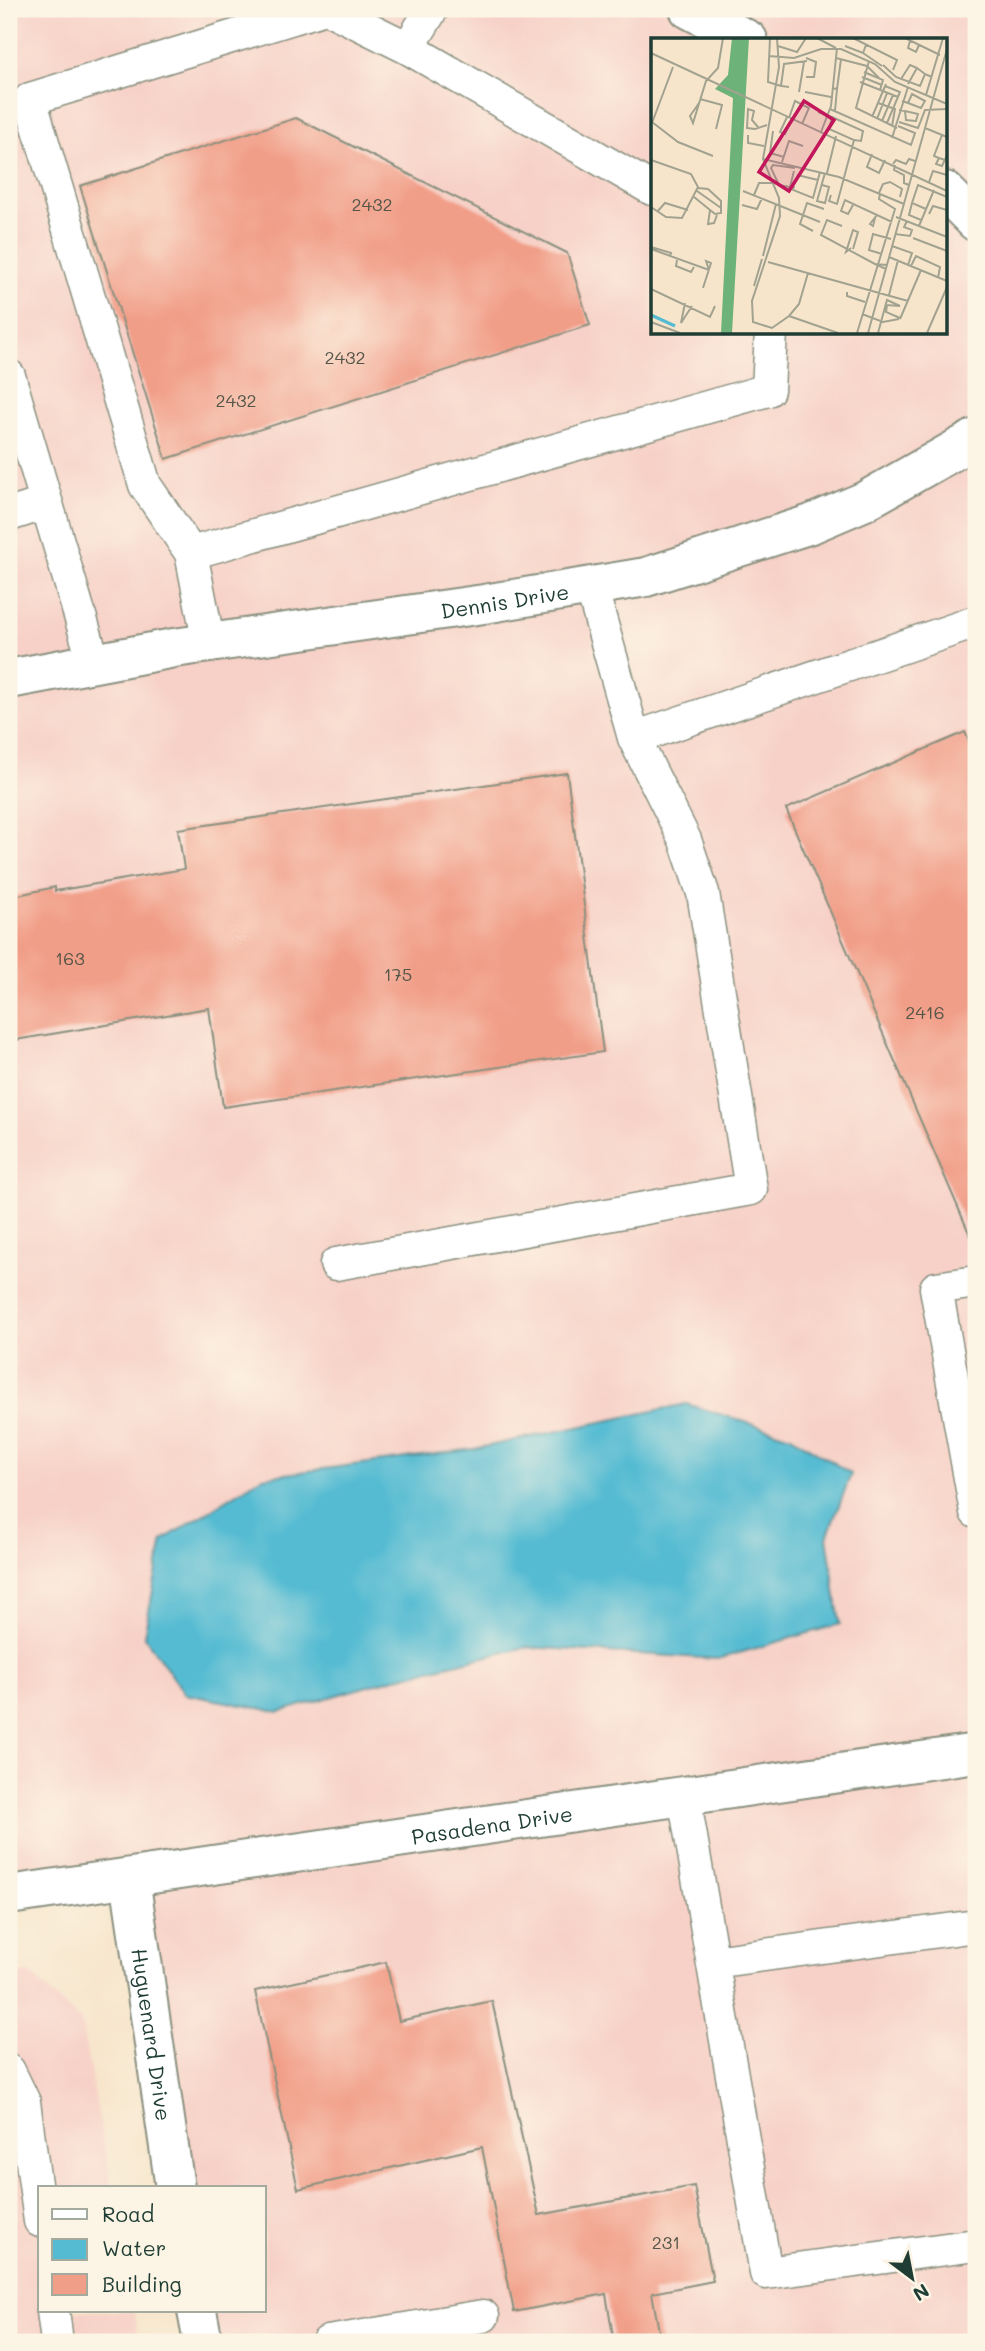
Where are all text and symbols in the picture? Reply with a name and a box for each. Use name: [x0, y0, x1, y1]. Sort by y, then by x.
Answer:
inset map: [651, 38, 946, 334]
house number: 2432: [351, 192, 393, 216]
house number: 2432: [324, 345, 366, 369]
house number: 2432: [215, 388, 257, 412]
street label: Dennis Drive: [439, 577, 571, 624]
house number: 163: [55, 946, 85, 970]
house number: 175: [384, 962, 412, 986]
house number: 2416: [905, 1000, 945, 1024]
street label: Pasadena Drive: [409, 1799, 574, 1849]
street label: Huguenard Drive: [127, 1946, 179, 2122]
legend: [38, 2186, 266, 2312]
text: Road: [102, 2200, 154, 2227]
house number: 231: [652, 2230, 680, 2254]
text: Water: [102, 2234, 166, 2261]
north arrow: [876, 2242, 946, 2312]
text: Building: [102, 2270, 182, 2297]
text: N: [909, 2278, 934, 2307]

